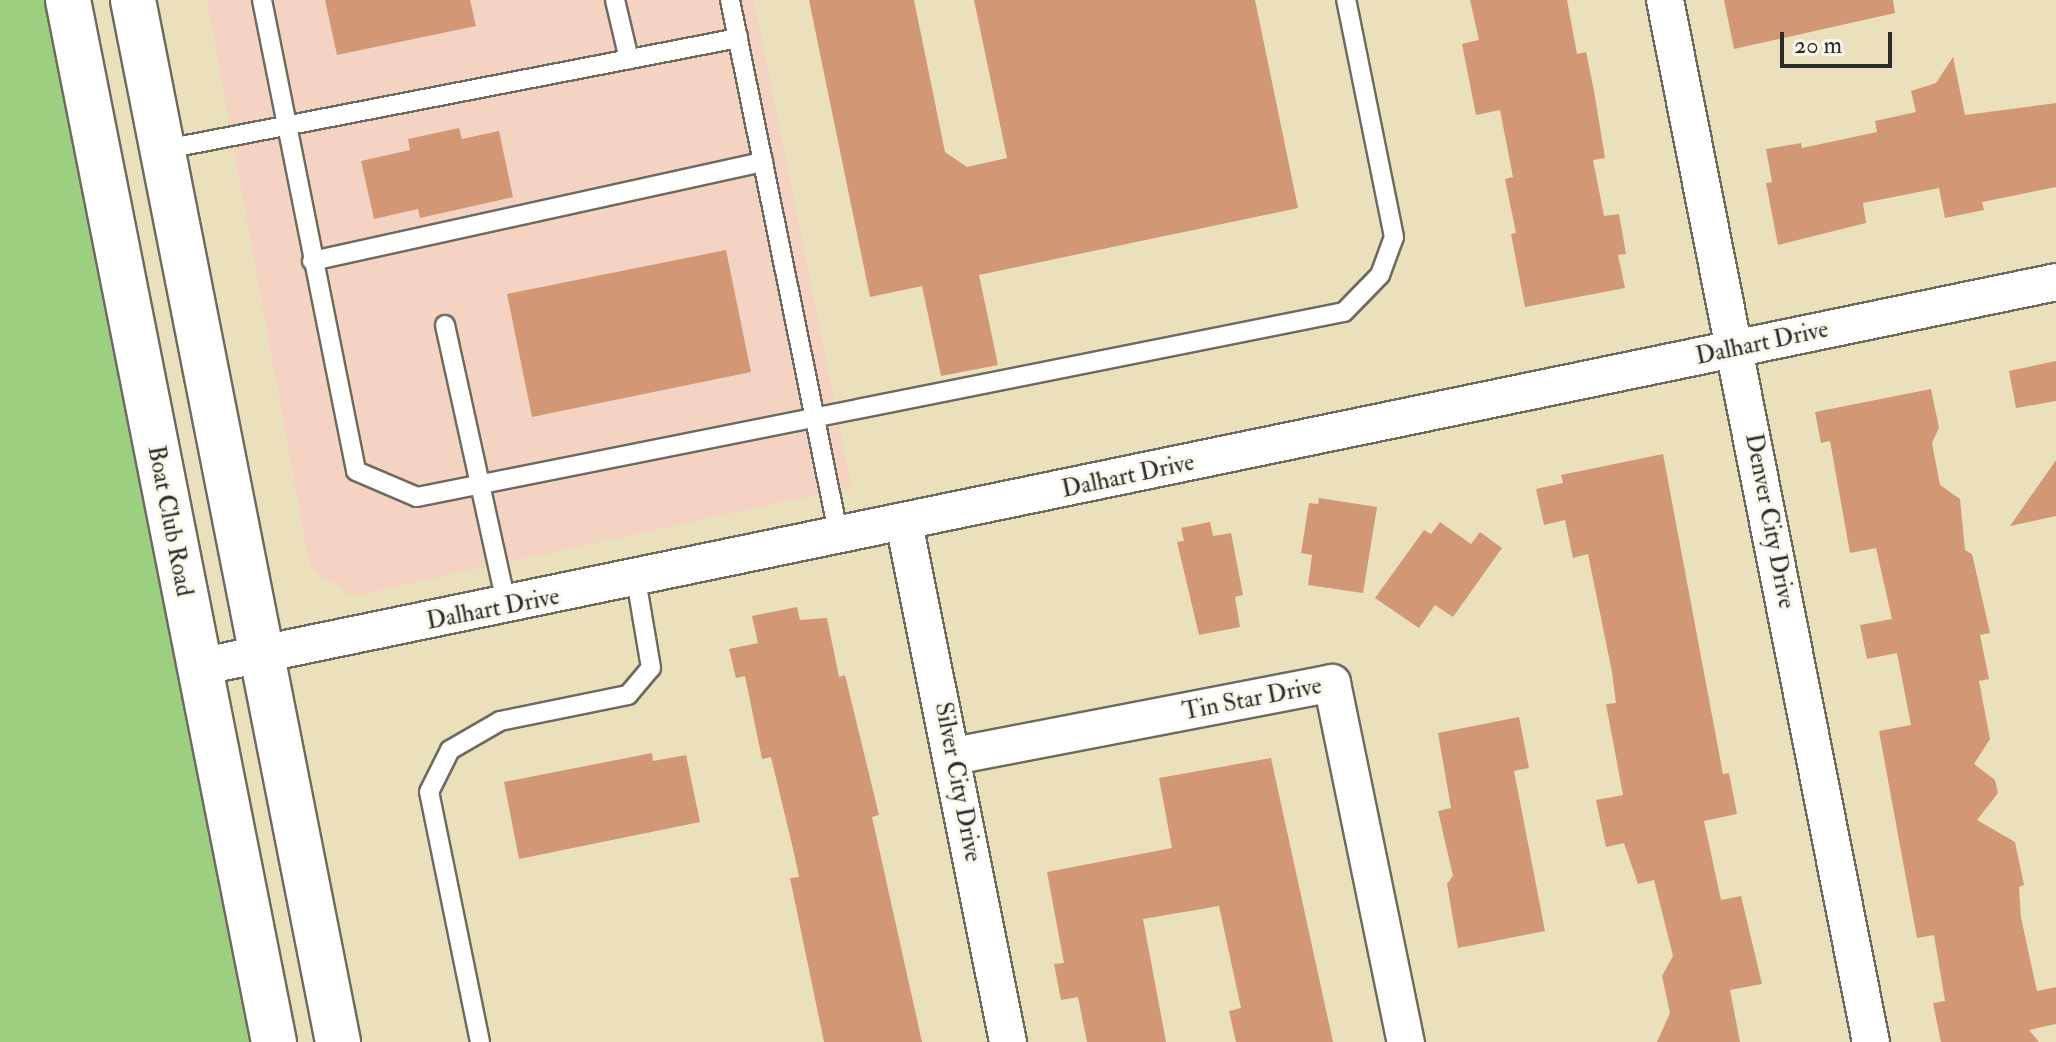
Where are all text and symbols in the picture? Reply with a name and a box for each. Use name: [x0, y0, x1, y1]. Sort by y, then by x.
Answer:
scale bar: [1784, 16, 1896, 66]
text: 20 m: [1794, 30, 1842, 61]
street label: Dalhart Drive: [1693, 315, 1831, 371]
street label: Denver City Drive: [1739, 431, 1801, 611]
street label: Boat Club Road: [141, 443, 199, 599]
street label: Dalhart Drive: [1059, 448, 1197, 504]
street label: Dalhart Drive: [424, 582, 562, 636]
street label: Tin Star Drive: [1180, 671, 1324, 727]
street label: Silver City Drive: [928, 700, 988, 864]

